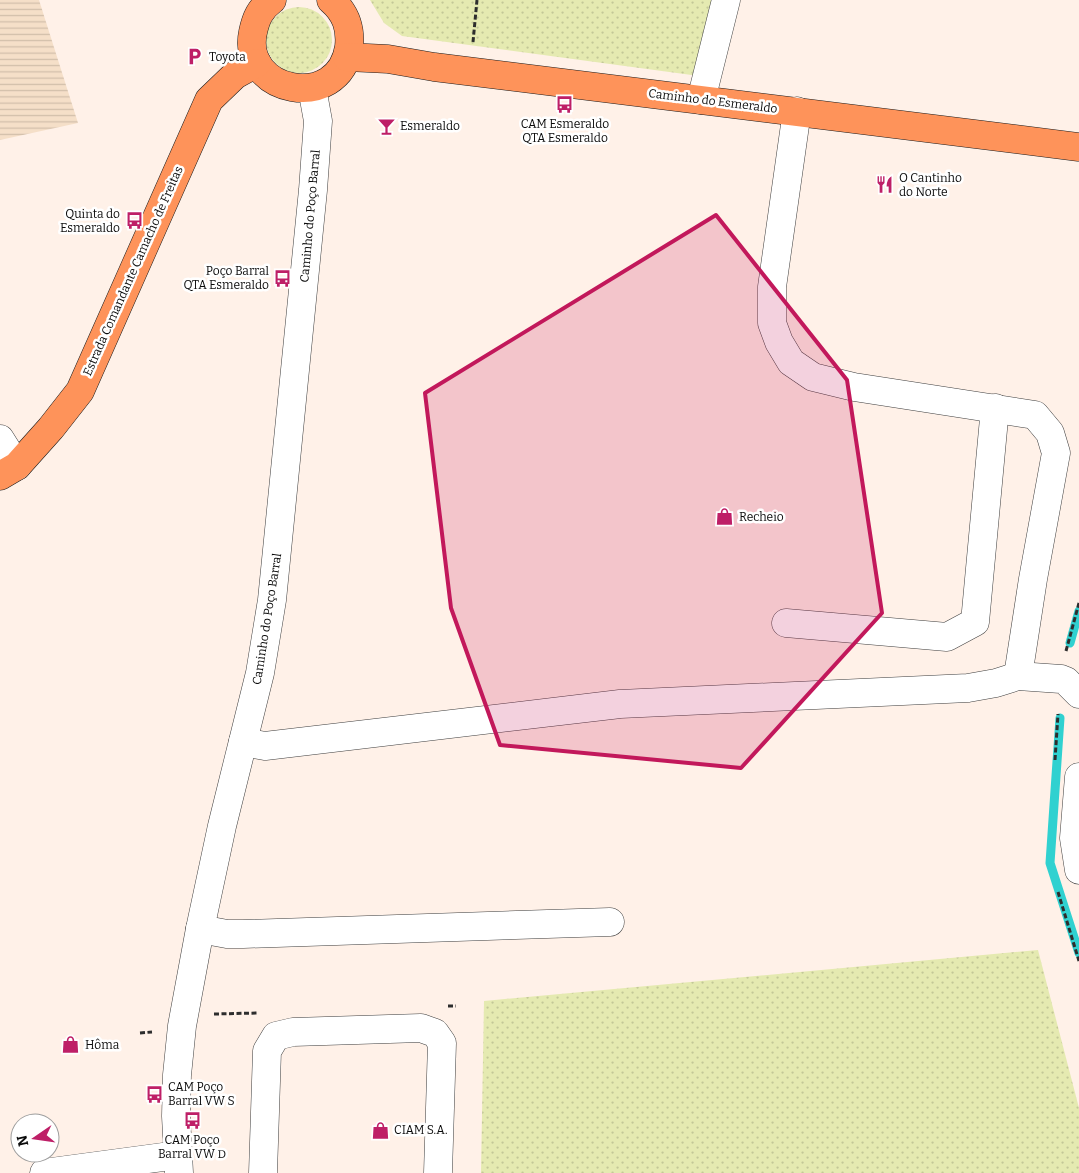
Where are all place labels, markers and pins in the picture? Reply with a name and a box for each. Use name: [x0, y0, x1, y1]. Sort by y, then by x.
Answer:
parking icon: Toyota: [185, 47, 205, 67]
place label: Toyota: [209, 50, 246, 64]
bus stop icon: CAM Esmeraldo QTA Esmeraldo: [555, 95, 575, 115]
bar icon: Esmeraldo: [376, 116, 396, 136]
place label: CAM Esmeraldo QTA Esmeraldo: [521, 117, 609, 145]
place label: Esmeraldo: [400, 119, 460, 133]
place label: O Cantinho do Norte: [899, 171, 962, 199]
restaurant icon: O Cantinho do Norte: [875, 175, 895, 195]
place label: Quinta do Esmeraldo: [60, 207, 120, 235]
bus stop icon: Quinta do Esmeraldo: [124, 211, 144, 231]
place label: Poço Barral QTA Esmeraldo: [183, 264, 270, 292]
bus stop icon: Poço Barral QTA Esmeraldo: [273, 268, 293, 288]
shop icon: Recheio: [715, 507, 735, 527]
place label: Recheio: [739, 510, 784, 524]
shop icon: Hôma: [61, 1035, 81, 1055]
place label: Hôma: [85, 1038, 120, 1052]
place label: CAM Poço Barral VW S: [168, 1080, 235, 1108]
bus stop icon: CAM Poço Barral VW S: [144, 1084, 164, 1104]
bus stop icon: CAM Poço Barral VW D: [182, 1111, 202, 1131]
shop icon: CIAM S.A.: [370, 1120, 390, 1140]
place label: CIAM S.A.: [394, 1123, 448, 1137]
place label: CAM Poço Barral VW D: [158, 1133, 226, 1161]

